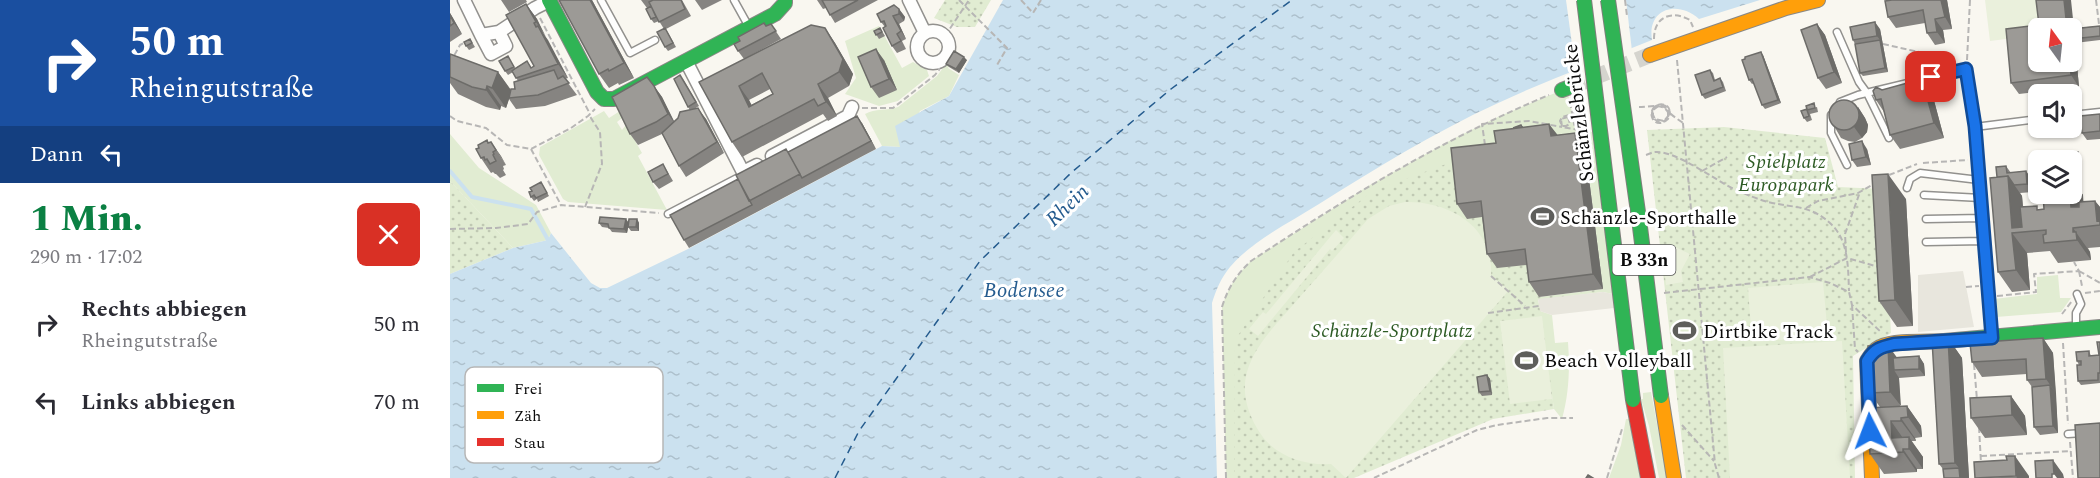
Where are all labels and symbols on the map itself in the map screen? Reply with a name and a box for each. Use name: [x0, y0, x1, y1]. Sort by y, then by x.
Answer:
north arrow: [2028, 18, 2082, 72]
street label: Schänzlebrücke: [1556, 42, 1602, 184]
pin: [1905, 51, 1956, 102]
park label: Spielplatz Europapark: [1738, 147, 1835, 200]
water label: Rhein: [1039, 177, 1097, 235]
place label: Schänzle-Sporthalle: [1560, 203, 1737, 233]
sports icon: Schänzle-Sporthalle: [1529, 204, 1555, 230]
road number: B 33n: [1612, 245, 1676, 275]
water label: Bodensee: [984, 275, 1064, 307]
park label: Schänzle-Sportplatz: [1311, 316, 1473, 346]
place label: Dirtbike Track: [1703, 317, 1834, 347]
sports icon: Dirtbike Track: [1672, 318, 1698, 344]
place label: Beach Volleyball: [1544, 346, 1692, 376]
sports icon: Beach Volleyball: [1513, 347, 1539, 373]
legend: [465, 367, 663, 463]
text: Frei: [514, 377, 542, 401]
position arrow: [1838, 399, 1902, 463]
text: Zäh: [514, 404, 541, 428]
text: Stau: [514, 431, 545, 455]

